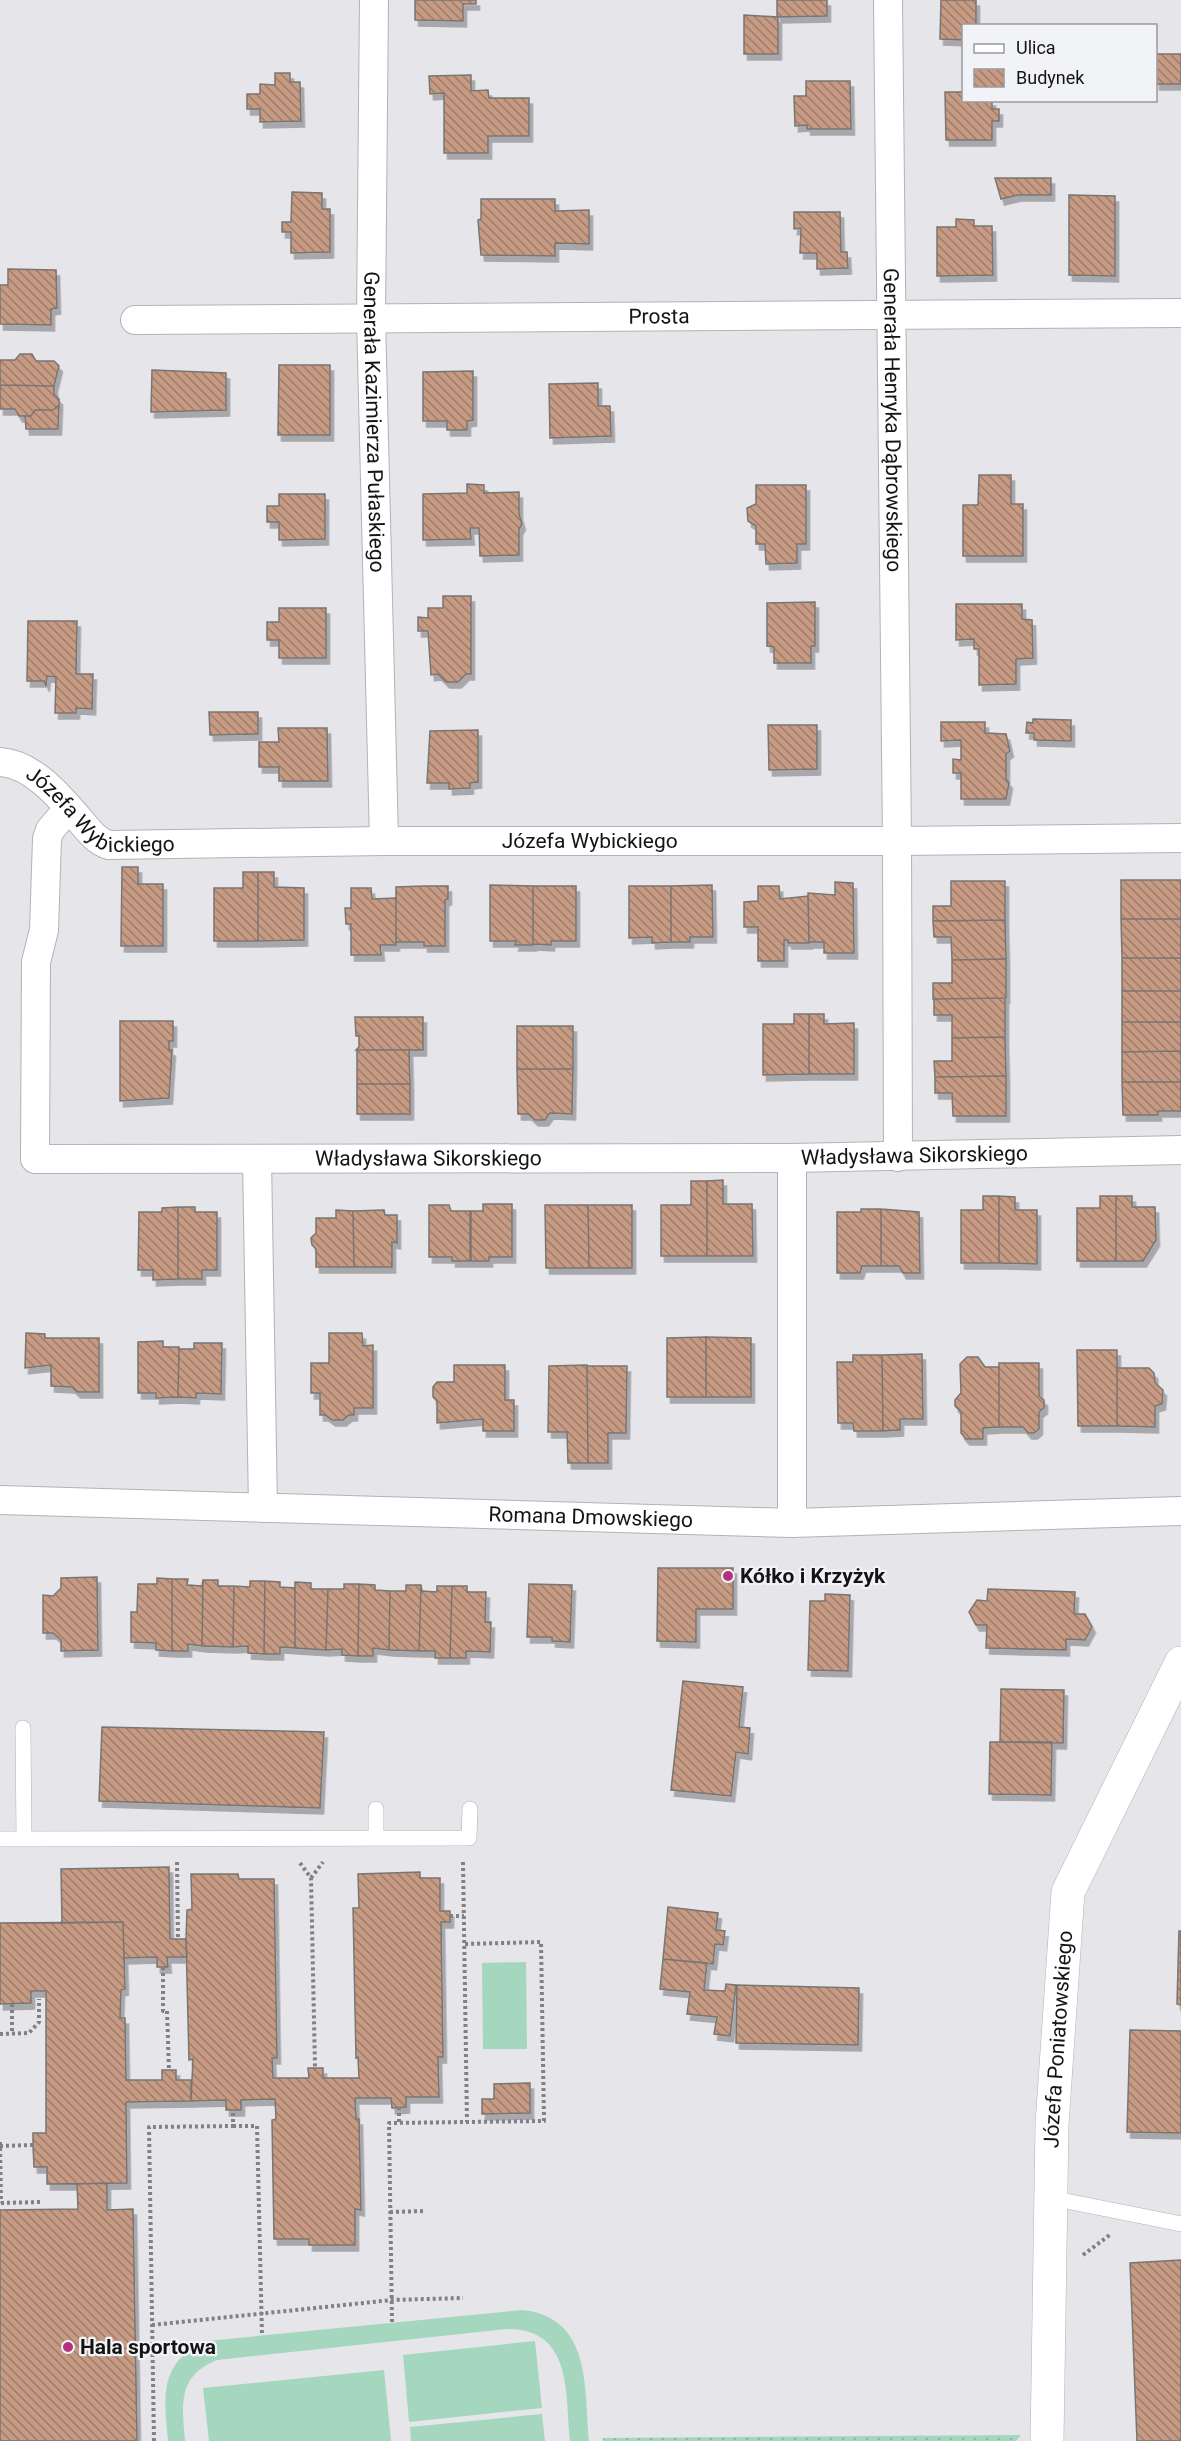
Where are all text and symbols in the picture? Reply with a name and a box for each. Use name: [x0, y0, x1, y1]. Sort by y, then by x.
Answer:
legend: [962, 24, 1157, 102]
text: Ulica: [1016, 37, 1056, 58]
text: Budynek: [1016, 67, 1085, 88]
street label: Generała Henryka Dąbrowskiego: [879, 268, 906, 572]
street label: Generała Kazimierza Pułaskiego: [359, 271, 389, 573]
street label: Prosta: [628, 304, 690, 329]
street label: Józefa Wybickiego: [22, 761, 175, 857]
street label: Józefa Wybickiego: [502, 829, 678, 853]
street label: Władysława Sikorskiego: [801, 1141, 1028, 1170]
street label: Władysława Sikorskiego: [315, 1146, 542, 1171]
street label: Romana Dmowskiego: [488, 1502, 693, 1532]
place label: Kółko i Krzyżyk: [740, 1564, 886, 1588]
marker: Kółko i Krzyżyk: [721, 1569, 735, 1583]
street label: Józefa Poniatowskiego: [1040, 1930, 1077, 2148]
place label: Hala sportowa: [80, 2335, 216, 2359]
marker: Hala sportowa: [61, 2340, 75, 2354]

